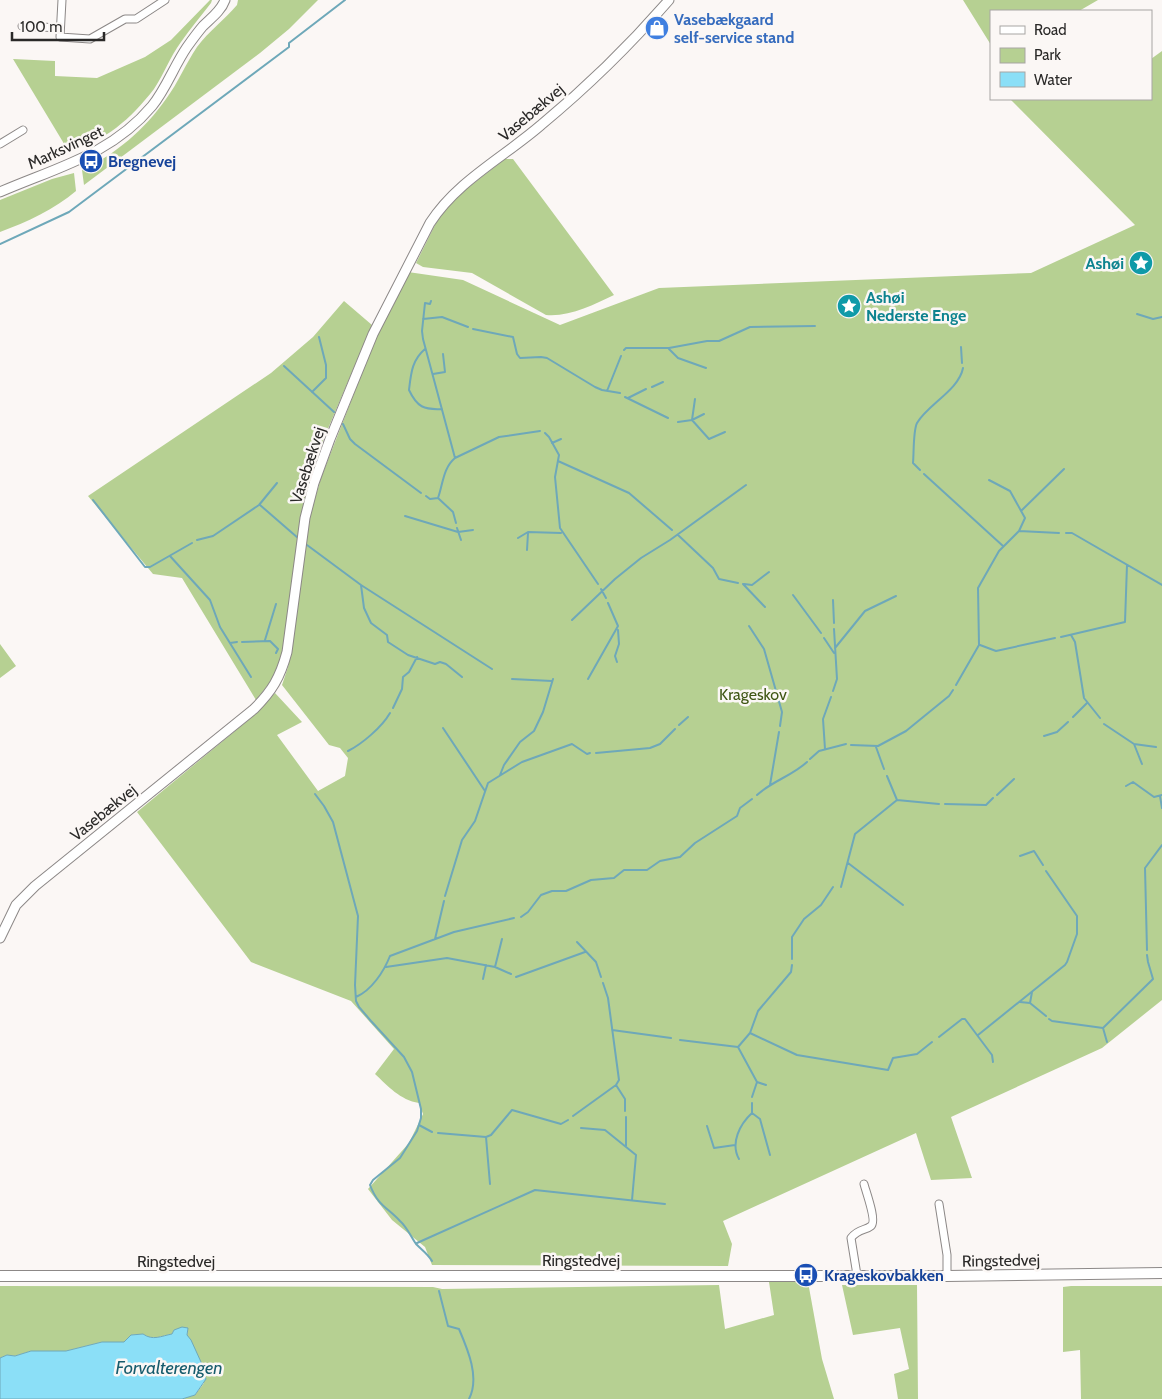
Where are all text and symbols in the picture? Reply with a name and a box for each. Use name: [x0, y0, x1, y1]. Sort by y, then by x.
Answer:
scale bar: [12, 10, 105, 42]
place label: Vasebækgaard self-service stand: [674, 10, 794, 47]
legend: [990, 10, 1152, 100]
shop icon: Vasebækgaard self-service stand: [644, 15, 670, 41]
text: 100 m: [20, 18, 62, 36]
text: Road: [1034, 21, 1067, 39]
text: Park: [1034, 46, 1061, 64]
text: Water: [1034, 71, 1072, 89]
street label: Vasebækvej: [495, 80, 568, 145]
street label: Marksvinget: [24, 121, 107, 173]
bus stop icon: Bregnevej: [78, 148, 104, 174]
place label: Bregnevej: [108, 152, 176, 171]
place icon: Ashøi: [1128, 250, 1154, 276]
place label: Ashøi: [1085, 254, 1124, 273]
place label: Ashøi Nederste Enge: [866, 288, 966, 325]
place icon: Ashøi Nederste Enge: [836, 293, 862, 319]
street label: Vasebækvej: [286, 424, 329, 506]
park label: Krageskov: [719, 685, 787, 704]
street label: Vasebækvej: [66, 780, 140, 845]
street label: Ringstedvej: [962, 1250, 1040, 1271]
street label: Ringstedvej: [542, 1251, 620, 1270]
street label: Ringstedvej: [137, 1252, 215, 1271]
bus stop icon: Krageskovbakken: [793, 1262, 819, 1288]
place label: Krageskovbakken: [824, 1266, 944, 1285]
water label: Forvalterengen: [115, 1357, 223, 1379]

